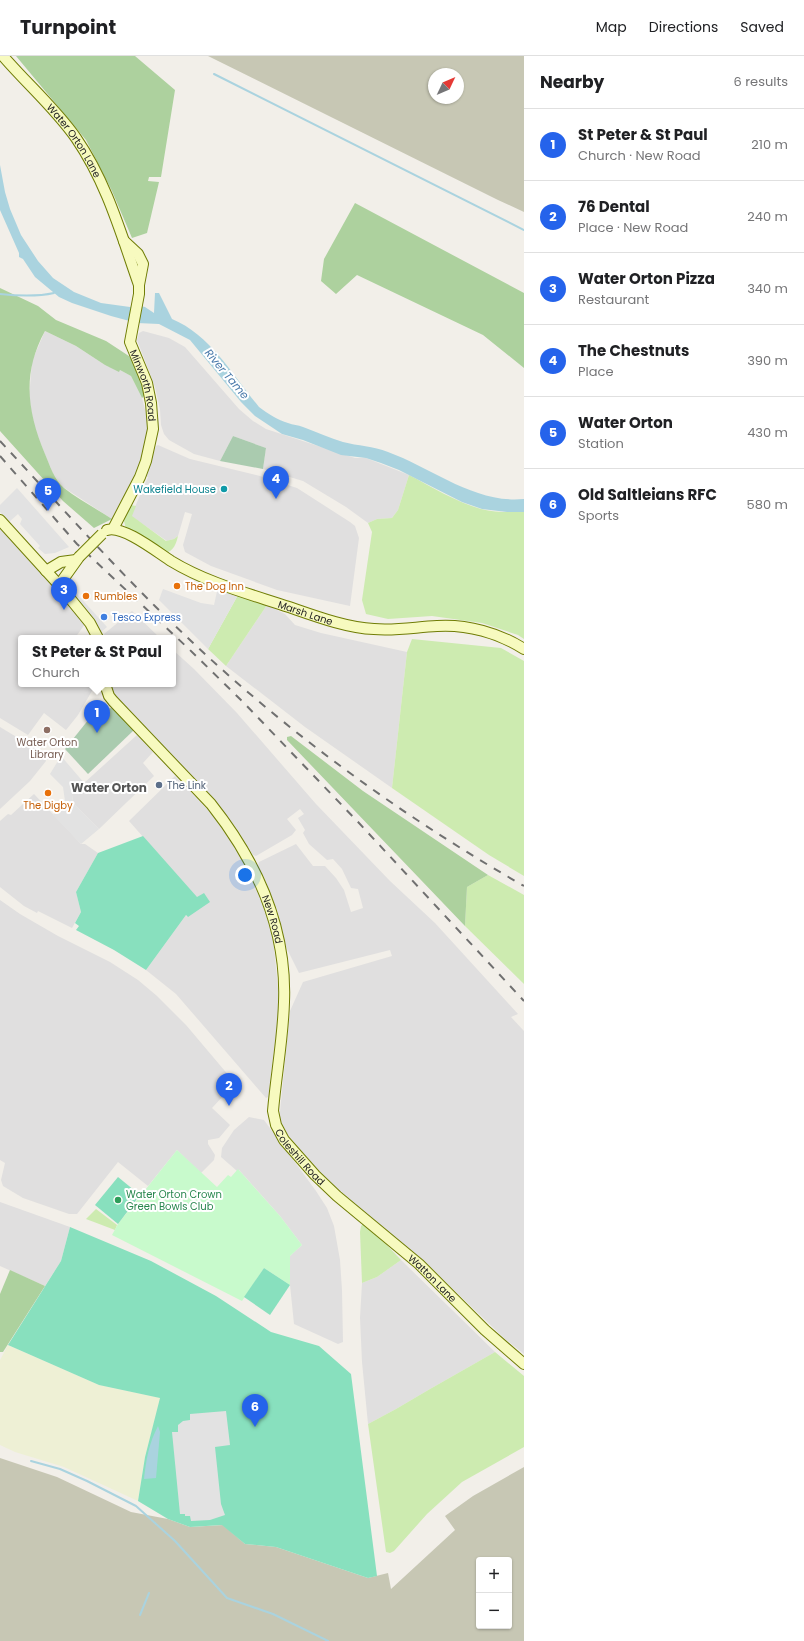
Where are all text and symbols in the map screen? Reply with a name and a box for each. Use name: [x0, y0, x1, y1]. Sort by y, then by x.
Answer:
text: Turnpoint: [20, 14, 116, 41]
text: Map: [596, 17, 627, 37]
text: Directions: [649, 17, 718, 37]
text: Saved: [740, 17, 784, 37]
north arrow: [428, 68, 464, 104]
text: Nearby: [540, 70, 604, 94]
text: 6 results: [734, 72, 788, 91]
street label: Water Orton Lane: [44, 100, 105, 180]
text: St Peter & St Paul: [578, 124, 708, 145]
text: 1: [551, 135, 555, 154]
text: 210 m: [751, 135, 788, 154]
text: Church · New Road: [578, 146, 701, 165]
text: 76 Dental: [578, 196, 650, 217]
text: 2: [549, 207, 557, 226]
text: 240 m: [747, 207, 788, 226]
text: Place · New Road: [578, 218, 688, 237]
text: Water Orton Pizza: [578, 268, 715, 289]
text: 3: [549, 279, 557, 298]
text: 340 m: [747, 279, 788, 298]
text: Restaurant: [578, 290, 649, 309]
text: The Chestnuts: [578, 340, 689, 361]
water label: River Tame: [201, 345, 253, 403]
street label: Minworth Road: [126, 347, 160, 422]
text: 4: [549, 351, 557, 370]
text: 390 m: [747, 351, 788, 370]
text: Place: [578, 362, 613, 381]
text: Water Orton: [578, 412, 673, 433]
text: 5: [549, 423, 557, 442]
text: 430 m: [747, 423, 788, 442]
text: Station: [578, 434, 624, 453]
pin: 4: [263, 466, 289, 499]
pin: 5: [35, 478, 61, 511]
place label: Wakefield House: [133, 482, 216, 497]
marker: Wakefield House: [219, 484, 229, 494]
text: Old Saltleians RFC: [578, 484, 717, 505]
text: 6: [549, 495, 557, 514]
text: 580 m: [747, 495, 788, 514]
text: Sports: [578, 506, 619, 525]
pin: 3: [51, 577, 77, 610]
place label: The Dog Inn: [185, 579, 244, 594]
marker: The Dog Inn: [172, 581, 182, 591]
place label: Rumbles: [94, 589, 137, 604]
marker: Rumbles: [81, 591, 91, 601]
street label: Marsh Lane: [276, 596, 335, 629]
place label: Tesco Express: [112, 610, 181, 625]
marker: Tesco Express: [99, 612, 109, 622]
popup: [18, 635, 176, 687]
text: St Peter & St Paul: [32, 641, 162, 662]
text: Church: [32, 663, 80, 682]
pin: 1: [84, 700, 110, 733]
marker: Water Orton Library: [42, 725, 52, 735]
place label: Water Orton Library: [17, 735, 77, 762]
place label: The Link: [167, 778, 207, 793]
district label: Water Orton: [71, 779, 147, 796]
marker: The Link: [154, 780, 164, 790]
marker: The Digby: [43, 788, 53, 798]
place label: The Digby: [23, 798, 73, 813]
your location: [235, 865, 255, 885]
street label: New Road: [258, 893, 287, 945]
pin: 2: [216, 1073, 242, 1106]
street label: Coleshill Road: [272, 1126, 329, 1189]
place label: Water Orton Crown Green Bowls Club: [126, 1187, 222, 1214]
marker: Water Orton Crown Green Bowls Club: [113, 1195, 123, 1205]
street label: Watton Lane: [405, 1251, 460, 1305]
pin: 6: [242, 1394, 268, 1427]
map controls: [476, 1557, 512, 1629]
button: +: [476, 1557, 512, 1593]
button: −: [476, 1593, 512, 1629]

